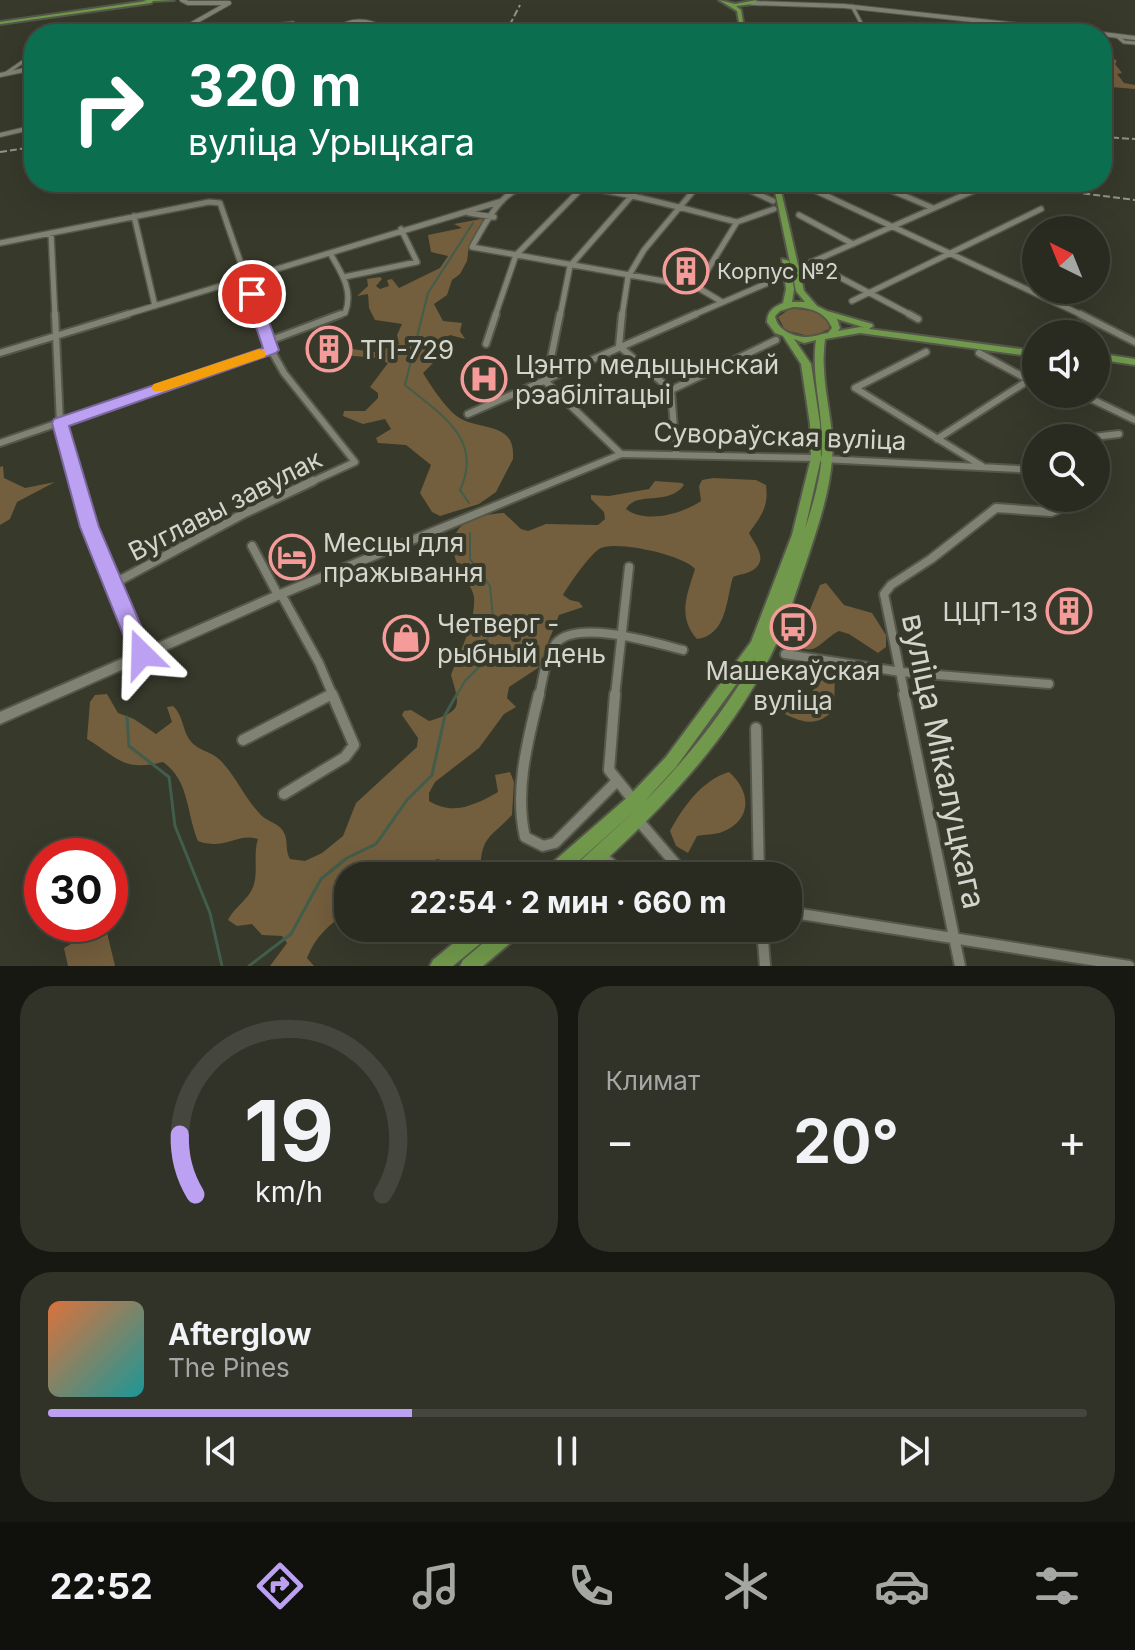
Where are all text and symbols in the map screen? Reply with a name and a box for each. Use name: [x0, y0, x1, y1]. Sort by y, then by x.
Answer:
text: 320 m: [188, 52, 362, 120]
icon: right: [56, 56, 160, 160]
text: вуліца Урыцкага: [188, 120, 475, 164]
north arrow: [1022, 216, 1110, 304]
map controls: [1022, 216, 1110, 512]
building icon: Корпус №2: [662, 247, 710, 295]
place label: Корпус №2: [717, 258, 838, 284]
pin: [218, 260, 286, 328]
icon: arrive: [230, 272, 274, 316]
button: sound: [1022, 320, 1110, 408]
building icon: ТП-729: [305, 325, 353, 373]
place label: ТП-729: [360, 334, 454, 365]
place label: Цэнтр медыцынскай рэабілітацыі: [515, 349, 779, 410]
hospital icon: Цэнтр медыцынскай рэабілітацыі: [460, 355, 508, 403]
street label: Сувораўская вуліца: [653, 416, 907, 456]
button: search: [1022, 424, 1110, 512]
street label: Вуглавы завулак: [123, 443, 327, 567]
place label: Месцы для пражывання: [323, 527, 484, 588]
hotel icon: Месцы для пражывання: [268, 533, 316, 581]
building icon: ЦЦП-13: [1045, 587, 1093, 635]
place label: ЦЦП-13: [943, 596, 1038, 627]
bus stop icon: Машекаўская вуліца: [769, 603, 817, 651]
place label: Четверг - рыбный день: [437, 608, 606, 669]
street label: вуліца Мікалуцкага: [894, 610, 994, 912]
position arrow: [100, 612, 184, 696]
shop icon: Четверг - рыбный день: [382, 614, 430, 662]
place label: Машекаўская вуліца: [706, 655, 881, 716]
speed limit sign: 30: [24, 838, 128, 942]
text: 22:54 · 2 мин · 660 m: [409, 884, 727, 920]
text: Климат: [606, 1065, 700, 1096]
text: 19: [244, 1080, 334, 1181]
text: 20°: [793, 1105, 899, 1177]
text: −: [606, 1114, 635, 1168]
text: +: [1058, 1114, 1087, 1168]
text: km/h: [255, 1174, 323, 1209]
text: Afterglow: [168, 1316, 312, 1352]
text: The Pines: [168, 1352, 290, 1383]
icon: previous: [199, 1429, 243, 1473]
icon: pause: [545, 1429, 589, 1473]
icon: next: [892, 1429, 936, 1473]
icon: directions: [252, 1558, 308, 1614]
icon: music: [408, 1558, 464, 1614]
icon: phone: [563, 1558, 619, 1614]
icon: climate: [718, 1558, 774, 1614]
icon: car: [874, 1558, 930, 1614]
icon: filters: [1029, 1558, 1085, 1614]
text: 22:52: [50, 1564, 153, 1608]

